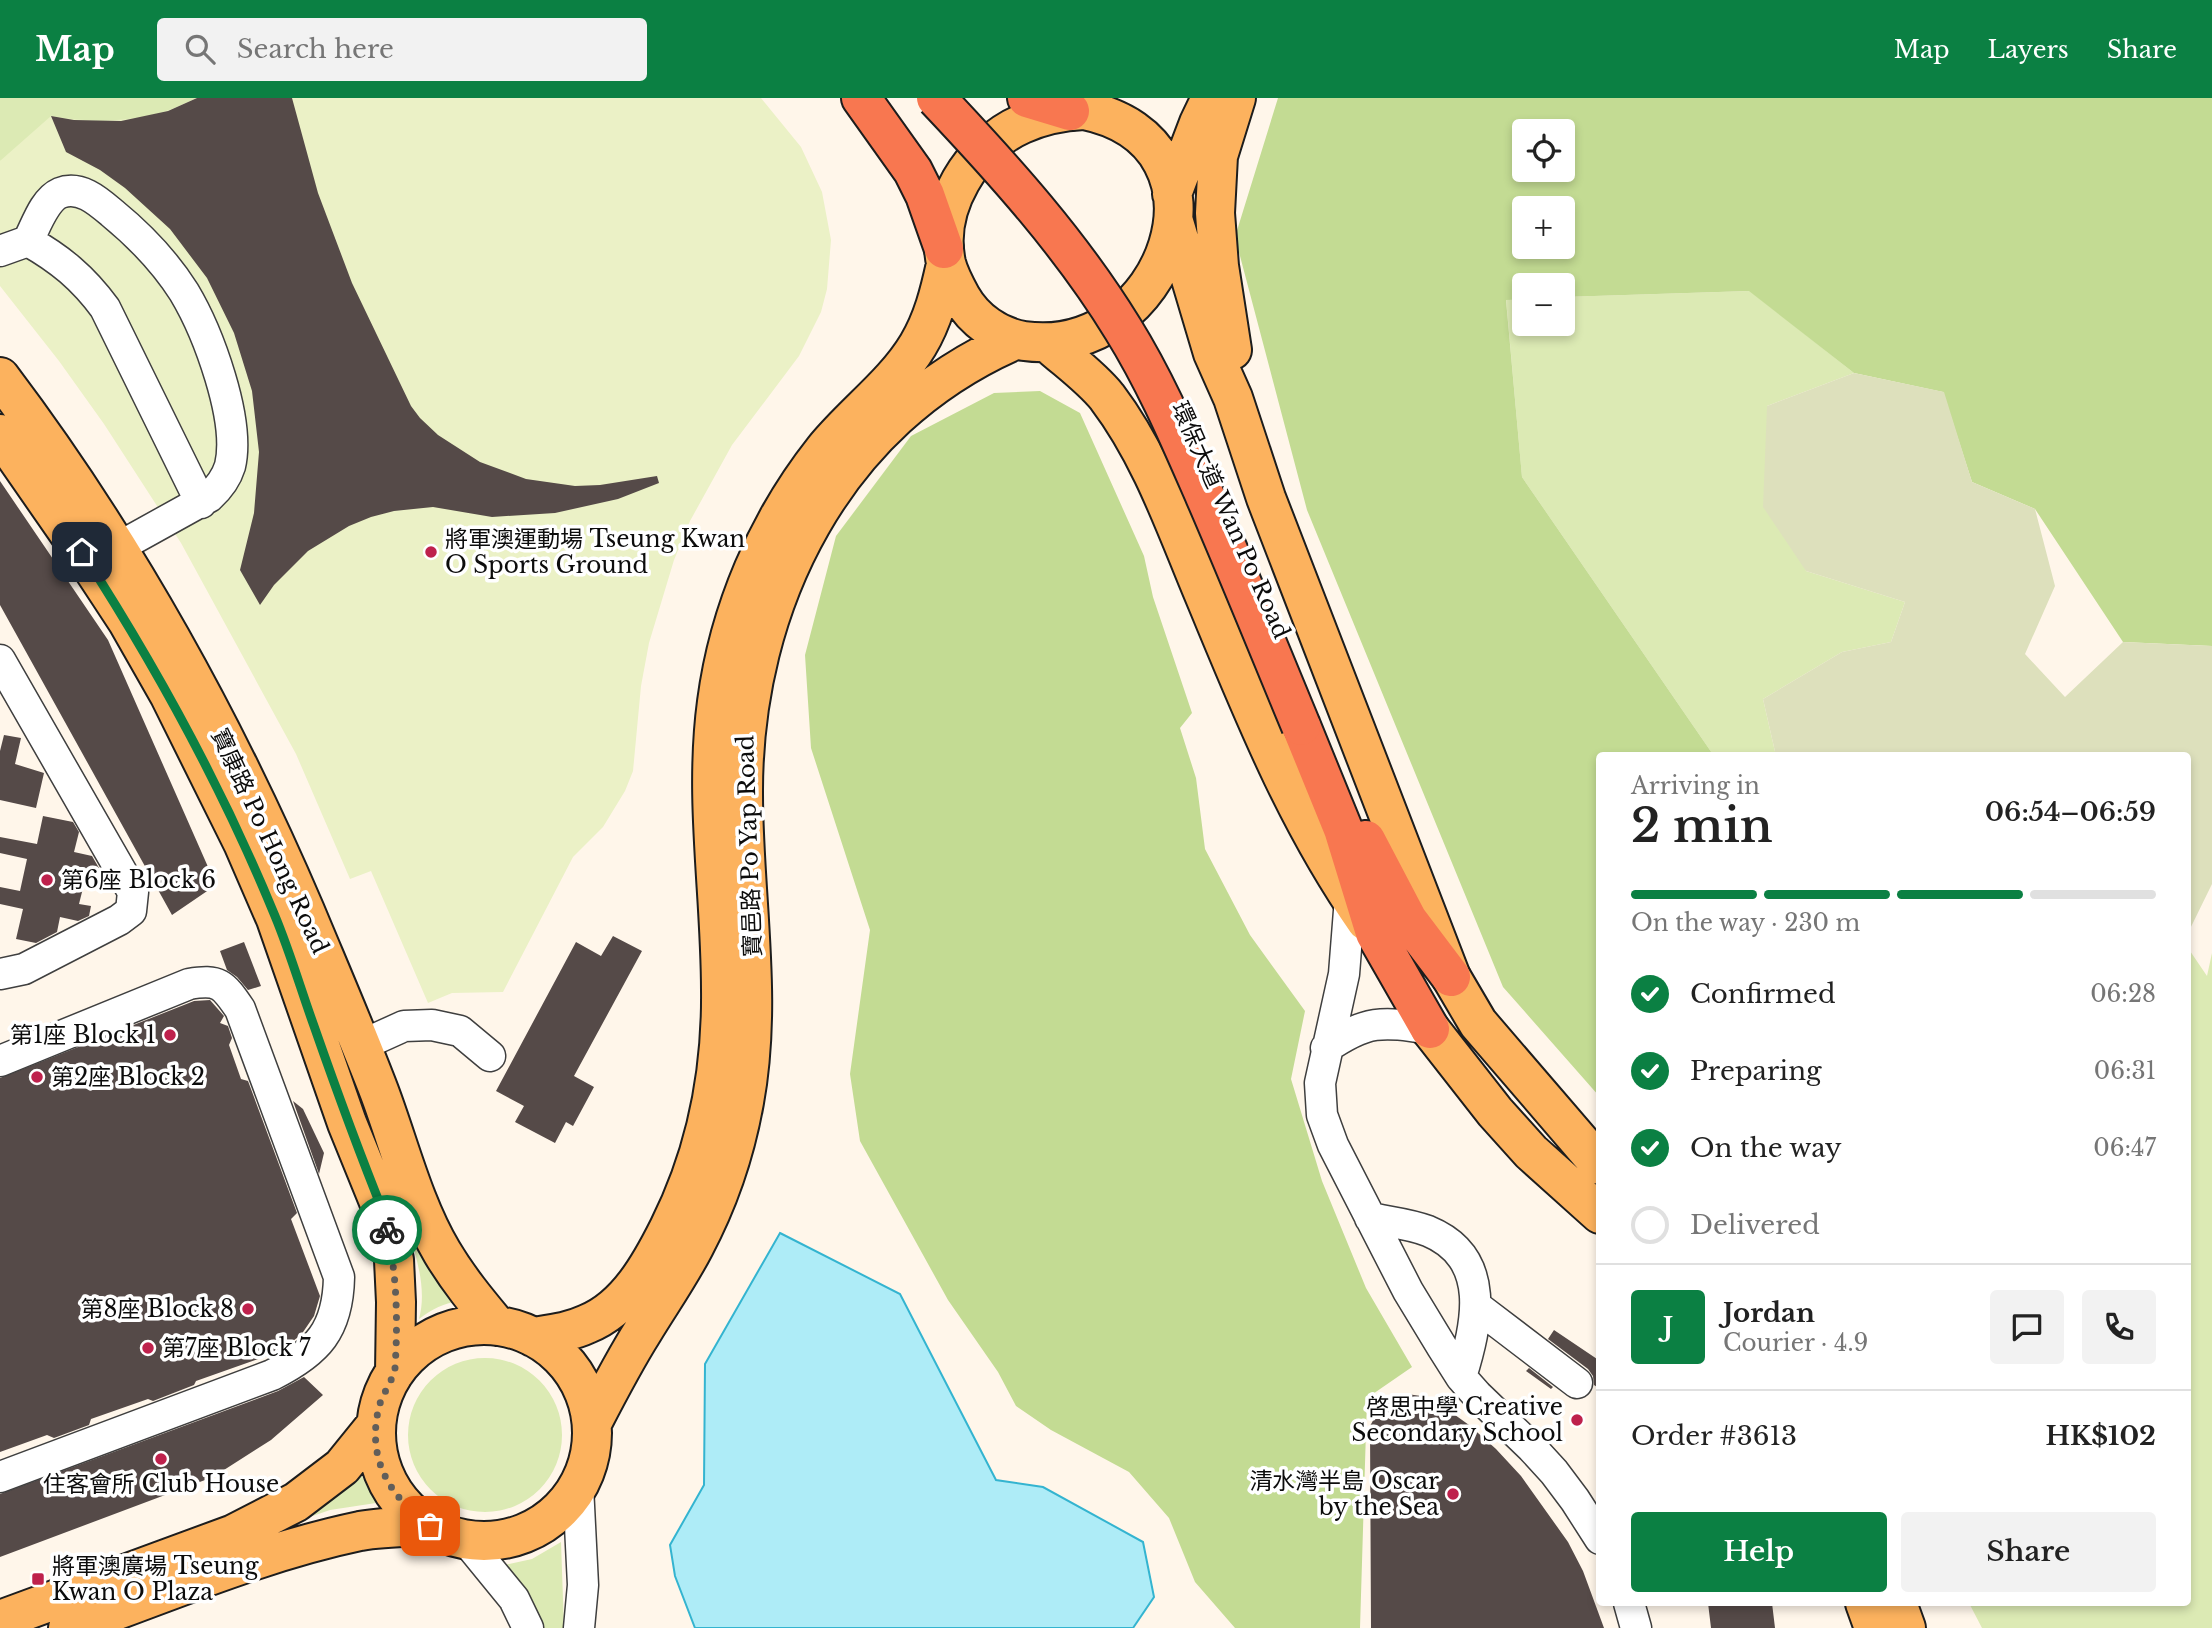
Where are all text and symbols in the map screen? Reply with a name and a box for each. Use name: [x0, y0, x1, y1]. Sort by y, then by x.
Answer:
search box: [157, 18, 647, 81]
text: Map: [35, 29, 115, 70]
icon: search: [181, 30, 219, 68]
text: Search here: [237, 33, 394, 65]
text: Map: [1894, 35, 1950, 64]
text: Layers: [1988, 35, 2069, 64]
text: Share: [2107, 35, 2177, 64]
map controls: [1512, 119, 1575, 336]
button: locate: [1512, 119, 1575, 182]
button: +: [1512, 196, 1575, 259]
button: −: [1512, 273, 1575, 336]
street label: 環保大道 Wan Po Road: [1166, 397, 1296, 643]
pin: [52, 522, 112, 582]
place label: 將軍澳運動場 Tseung Kwan O Sports Ground: [445, 525, 745, 579]
icon: home: [63, 533, 101, 571]
marker: 將軍澳運動場 Tseung Kwan O Sports Ground: [423, 544, 439, 560]
street label: 寶康路 Po Hong Road: [205, 724, 335, 958]
street label: 寶邑路 Po Yap Road: [731, 734, 767, 958]
text: Arriving in: [1631, 772, 1760, 800]
text: 06:54–06:59: [1985, 796, 2156, 828]
text: 2 min: [1631, 797, 1773, 854]
place label: 第6座 Block 6: [61, 866, 216, 894]
marker: 第6座 Block 6: [39, 872, 55, 888]
text: On the way · 230 m: [1631, 909, 1860, 937]
icon: check: [1631, 975, 1669, 1013]
text: Confirmed: [1690, 978, 1835, 1010]
text: 06:28: [2090, 980, 2156, 1008]
place label: 第1座 Block 1: [10, 1021, 156, 1049]
marker: 第1座 Block 1: [162, 1027, 178, 1043]
icon: check: [1631, 1052, 1669, 1090]
text: Preparing: [1690, 1055, 1822, 1087]
text: 06:31: [2094, 1057, 2156, 1085]
place label: 第2座 Block 2: [51, 1063, 205, 1091]
marker: 第2座 Block 2: [29, 1069, 45, 1085]
icon: check: [1631, 1129, 1669, 1167]
text: On the way: [1690, 1132, 1842, 1164]
text: 06:47: [2093, 1134, 2156, 1162]
courier: [352, 1195, 422, 1265]
text: Delivered: [1690, 1209, 1820, 1241]
icon: bike: [368, 1211, 406, 1249]
button: chat: [1990, 1290, 2064, 1364]
button: phone: [2082, 1290, 2156, 1364]
place label: 第8座 Block 8: [81, 1295, 234, 1323]
text: Jordan: [1723, 1297, 1815, 1329]
marker: 第8座 Block 8: [240, 1301, 256, 1317]
text: J: [1663, 1311, 1673, 1343]
text: Courier · 4.9: [1723, 1329, 1868, 1357]
place label: 第7座 Block 7: [162, 1334, 311, 1362]
marker: 第7座 Block 7: [140, 1340, 156, 1356]
place label: 啓思中學 Creative Secondary School: [1351, 1393, 1563, 1447]
marker: 啓思中學 Creative Secondary School: [1569, 1412, 1585, 1428]
text: Order #3613: [1631, 1420, 1797, 1452]
text: HK$102: [2045, 1420, 2156, 1452]
marker: 住客會所 Club House: [153, 1451, 169, 1467]
place label: 清水灣半島 Oscar by the Sea: [1249, 1467, 1439, 1521]
place label: 住客會所 Club House: [43, 1470, 279, 1498]
marker: 清水灣半島 Oscar by the Sea: [1445, 1486, 1461, 1502]
pin: [400, 1496, 460, 1556]
icon: bag: [411, 1507, 449, 1545]
button: Help: [1631, 1512, 1887, 1592]
button: Share: [1901, 1512, 2156, 1592]
place label: 將軍澳廣場 Tseung Kwan O Plaza: [52, 1552, 259, 1606]
marker: 將軍澳廣場 Tseung Kwan O Plaza: [30, 1571, 46, 1587]

